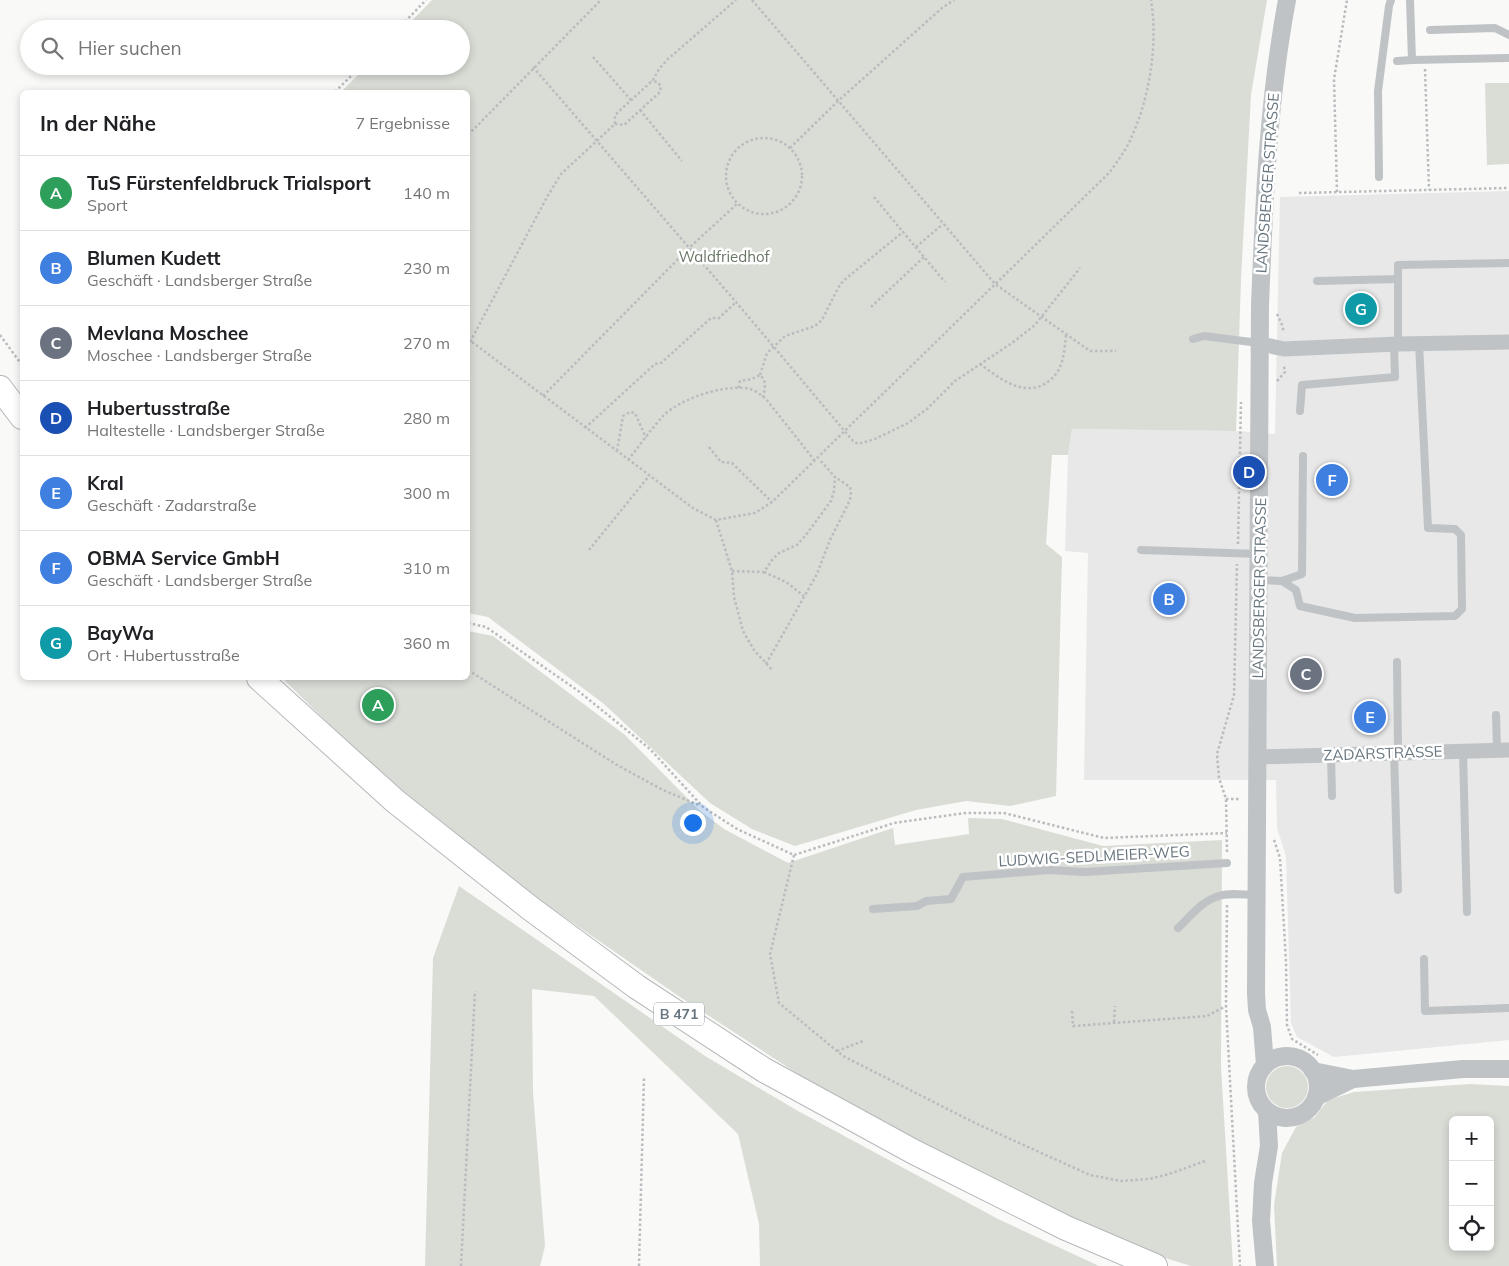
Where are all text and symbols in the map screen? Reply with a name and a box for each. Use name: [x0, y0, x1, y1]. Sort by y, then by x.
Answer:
search box: [20, 20, 470, 75]
icon: search: [38, 34, 66, 62]
text: Hier suchen: [78, 36, 182, 60]
street label: LANDSBERGER STRASSE: [1251, 92, 1283, 274]
text: In der Nähe: [40, 110, 156, 136]
text: 7 Ergebnisse: [355, 113, 450, 133]
text: TuS Fürstenfeldbruck Trialsport: [87, 171, 371, 195]
text: A: [50, 183, 62, 203]
text: 140 m: [403, 183, 450, 203]
text: Sport: [87, 195, 128, 215]
text: Blumen Kudett: [87, 246, 220, 270]
park label: Waldfriedhof: [679, 247, 770, 266]
text: B: [50, 258, 62, 278]
text: 230 m: [403, 258, 450, 278]
text: Geschäft · Landsberger Straße: [87, 270, 312, 290]
pin: G: [1345, 290, 1377, 328]
text: Mevlana Moschee: [87, 321, 248, 345]
text: C: [51, 333, 61, 353]
text: 270 m: [403, 333, 450, 353]
text: Moschee · Landsberger Straße: [87, 345, 312, 365]
text: Hubertusstraße: [87, 396, 230, 420]
text: D: [50, 408, 62, 428]
text: 280 m: [403, 408, 450, 428]
text: Haltestelle · Landsberger Straße: [87, 420, 325, 440]
pin: D: [1233, 453, 1265, 491]
pin: F: [1316, 461, 1348, 499]
text: Kral: [87, 471, 124, 495]
text: E: [51, 483, 61, 503]
text: 300 m: [403, 483, 450, 503]
text: Geschäft · Zadarstraße: [87, 495, 256, 515]
street label: LANDSBERGER STRASSE: [1248, 497, 1270, 679]
text: OBMA Service GmbH: [87, 546, 280, 570]
text: F: [51, 558, 61, 578]
text: 310 m: [403, 558, 450, 578]
text: Geschäft · Landsberger Straße: [87, 570, 312, 590]
pin: B: [1153, 580, 1185, 618]
text: BayWa: [87, 621, 154, 645]
text: G: [50, 633, 62, 653]
text: 360 m: [403, 633, 450, 653]
text: Ort · Hubertusstraße: [87, 645, 240, 665]
pin: C: [1290, 655, 1322, 693]
pin: A: [362, 686, 394, 724]
pin: E: [1354, 698, 1386, 736]
street label: ZADARSTRASSE: [1323, 741, 1443, 765]
your location: [680, 810, 706, 836]
street label: LUDWIG-SEDLMEIER-WEG: [998, 842, 1190, 870]
road number: B 471: [654, 1002, 704, 1026]
map controls: [1449, 1116, 1494, 1251]
button: +: [1449, 1116, 1494, 1161]
button: −: [1449, 1161, 1494, 1206]
button: locate: [1449, 1206, 1494, 1251]

